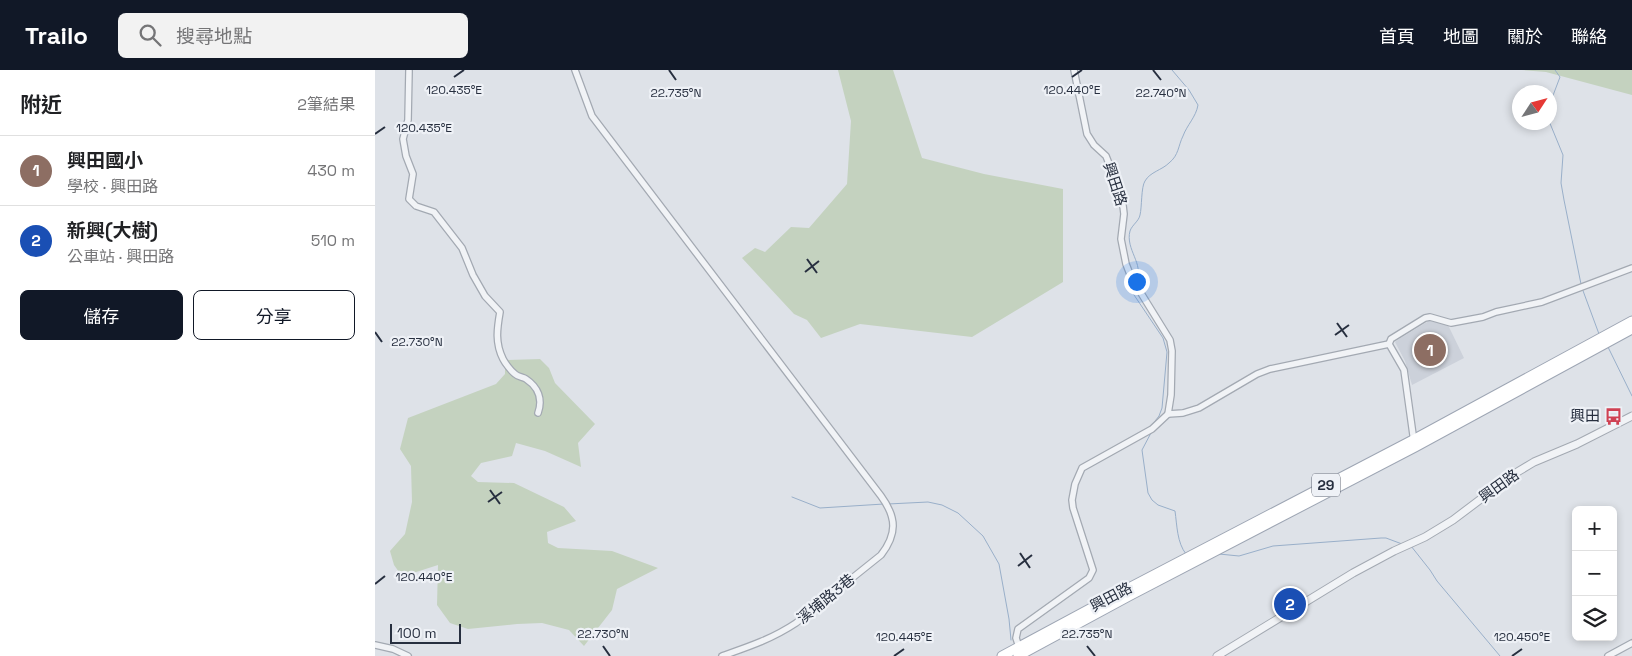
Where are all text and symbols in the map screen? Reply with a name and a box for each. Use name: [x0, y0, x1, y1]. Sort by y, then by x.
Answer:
search box: [118, 13, 468, 58]
text: Trailo: [25, 20, 88, 51]
icon: search: [136, 21, 164, 49]
text: 搜尋地點: [176, 24, 252, 49]
text: 首頁: [1379, 25, 1415, 48]
text: 地圖: [1443, 25, 1479, 48]
text: 關於: [1507, 25, 1543, 48]
text: 聯絡: [1571, 25, 1607, 48]
text: 120.435°E: [426, 82, 482, 98]
text: 120.440°E: [1044, 82, 1101, 98]
text: 22.735°N: [651, 85, 701, 101]
text: 22.740°N: [1136, 85, 1186, 101]
north arrow: [1512, 85, 1557, 130]
text: 附近: [20, 91, 62, 118]
text: 2筆結果: [297, 94, 355, 115]
text: 120.435°E: [396, 120, 452, 136]
text: 興田國小: [67, 148, 143, 173]
text: 1: [32, 160, 40, 181]
text: 430 m: [307, 160, 355, 181]
street label: 興田路: [1099, 160, 1131, 208]
text: 學校 · 興田路: [67, 176, 158, 197]
text: 新興(大樹): [67, 218, 158, 243]
text: 2: [31, 230, 41, 251]
text: 510 m: [311, 230, 355, 251]
text: 公車站 · 興田路: [67, 246, 174, 267]
your location: [1124, 269, 1150, 295]
button: 儲存: [20, 290, 183, 340]
button: 分享: [193, 290, 355, 340]
pin: 1: [1414, 331, 1446, 369]
text: 22.730°N: [391, 334, 443, 350]
place label: 興田: [1570, 406, 1600, 425]
bus stop icon: 興田: [1604, 406, 1624, 426]
street label: 興田路: [1475, 465, 1522, 507]
road number: 29: [1312, 474, 1340, 496]
map controls: [1572, 506, 1617, 641]
button: +: [1572, 506, 1617, 551]
button: −: [1572, 551, 1617, 596]
text: 120.440°E: [396, 569, 453, 585]
street label: 溪埔路3巷: [793, 569, 858, 628]
street label: 興田路: [1086, 578, 1135, 616]
pin: 2: [1274, 585, 1306, 623]
button: layers: [1572, 596, 1617, 641]
scale bar: [390, 621, 461, 644]
text: 100 m: [397, 624, 436, 642]
text: 22.730°N: [577, 626, 629, 642]
text: 22.735°N: [1062, 626, 1112, 642]
text: 120.445°E: [876, 629, 932, 645]
text: 120.450°E: [1494, 629, 1550, 645]

